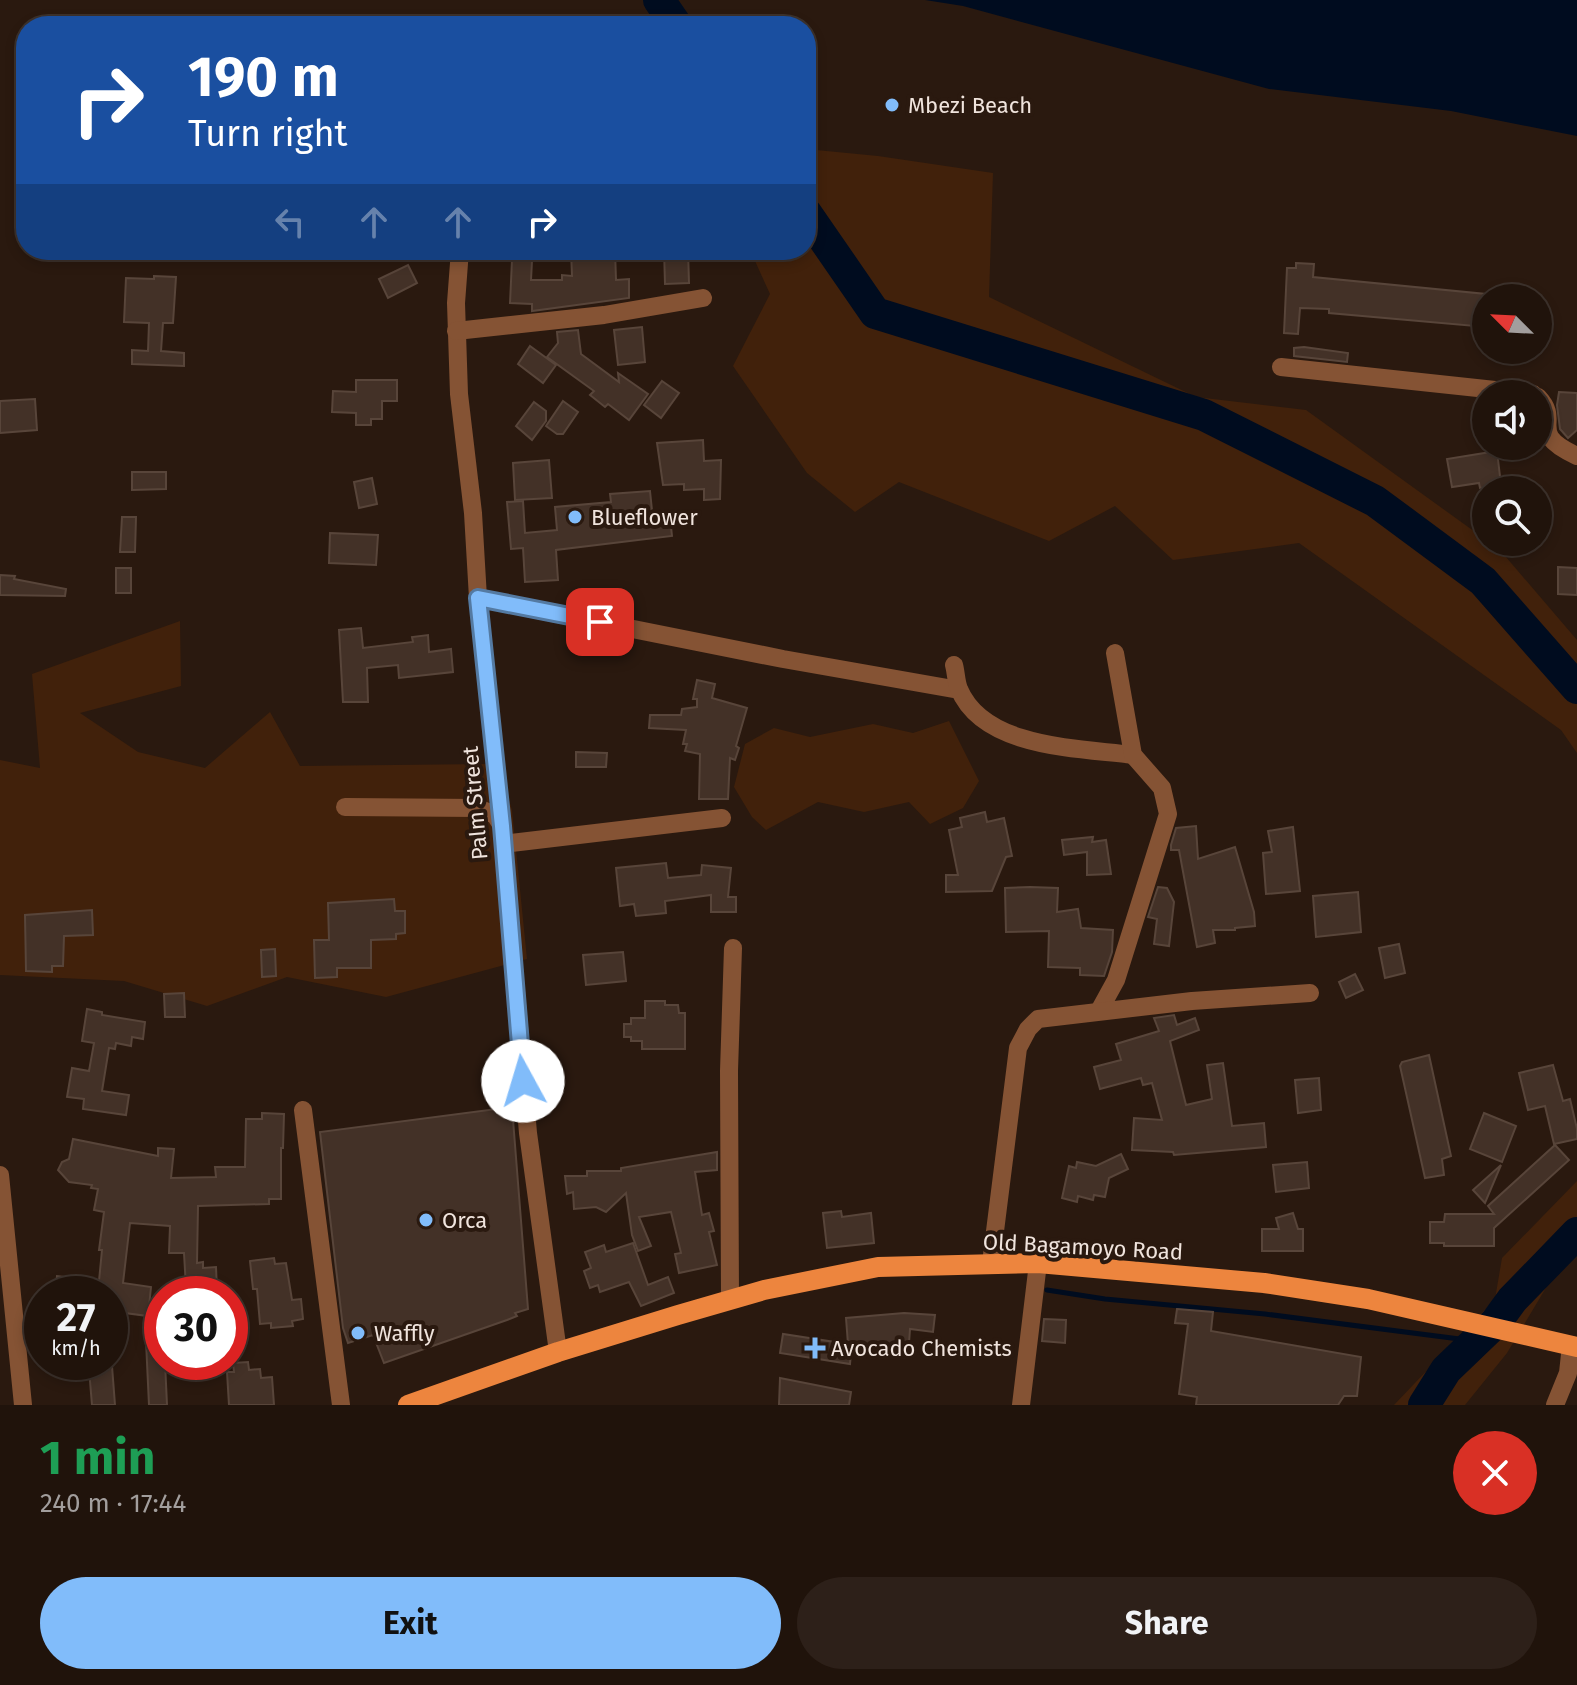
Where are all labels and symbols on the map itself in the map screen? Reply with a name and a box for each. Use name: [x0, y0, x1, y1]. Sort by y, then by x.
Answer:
place label: Mbezi Beach: [908, 92, 1032, 119]
marker: Mbezi Beach: [883, 96, 901, 114]
north arrow: [1472, 284, 1552, 364]
place label: Blueflower: [591, 504, 698, 531]
marker: Blueflower: [566, 508, 584, 526]
pin: [566, 588, 634, 656]
street label: Palm Street: [457, 745, 493, 861]
position arrow: [481, 1039, 565, 1123]
place label: Orca: [442, 1207, 487, 1234]
marker: Orca: [417, 1211, 435, 1229]
street label: Old Bagamoyo Road: [982, 1228, 1184, 1266]
speed limit sign: 30: [144, 1276, 248, 1380]
place label: Waffly: [374, 1320, 435, 1347]
marker: Waffly: [349, 1324, 367, 1342]
place label: Avocado Chemists: [831, 1335, 1012, 1362]
marker: Avocado Chemists: [806, 1339, 824, 1357]

